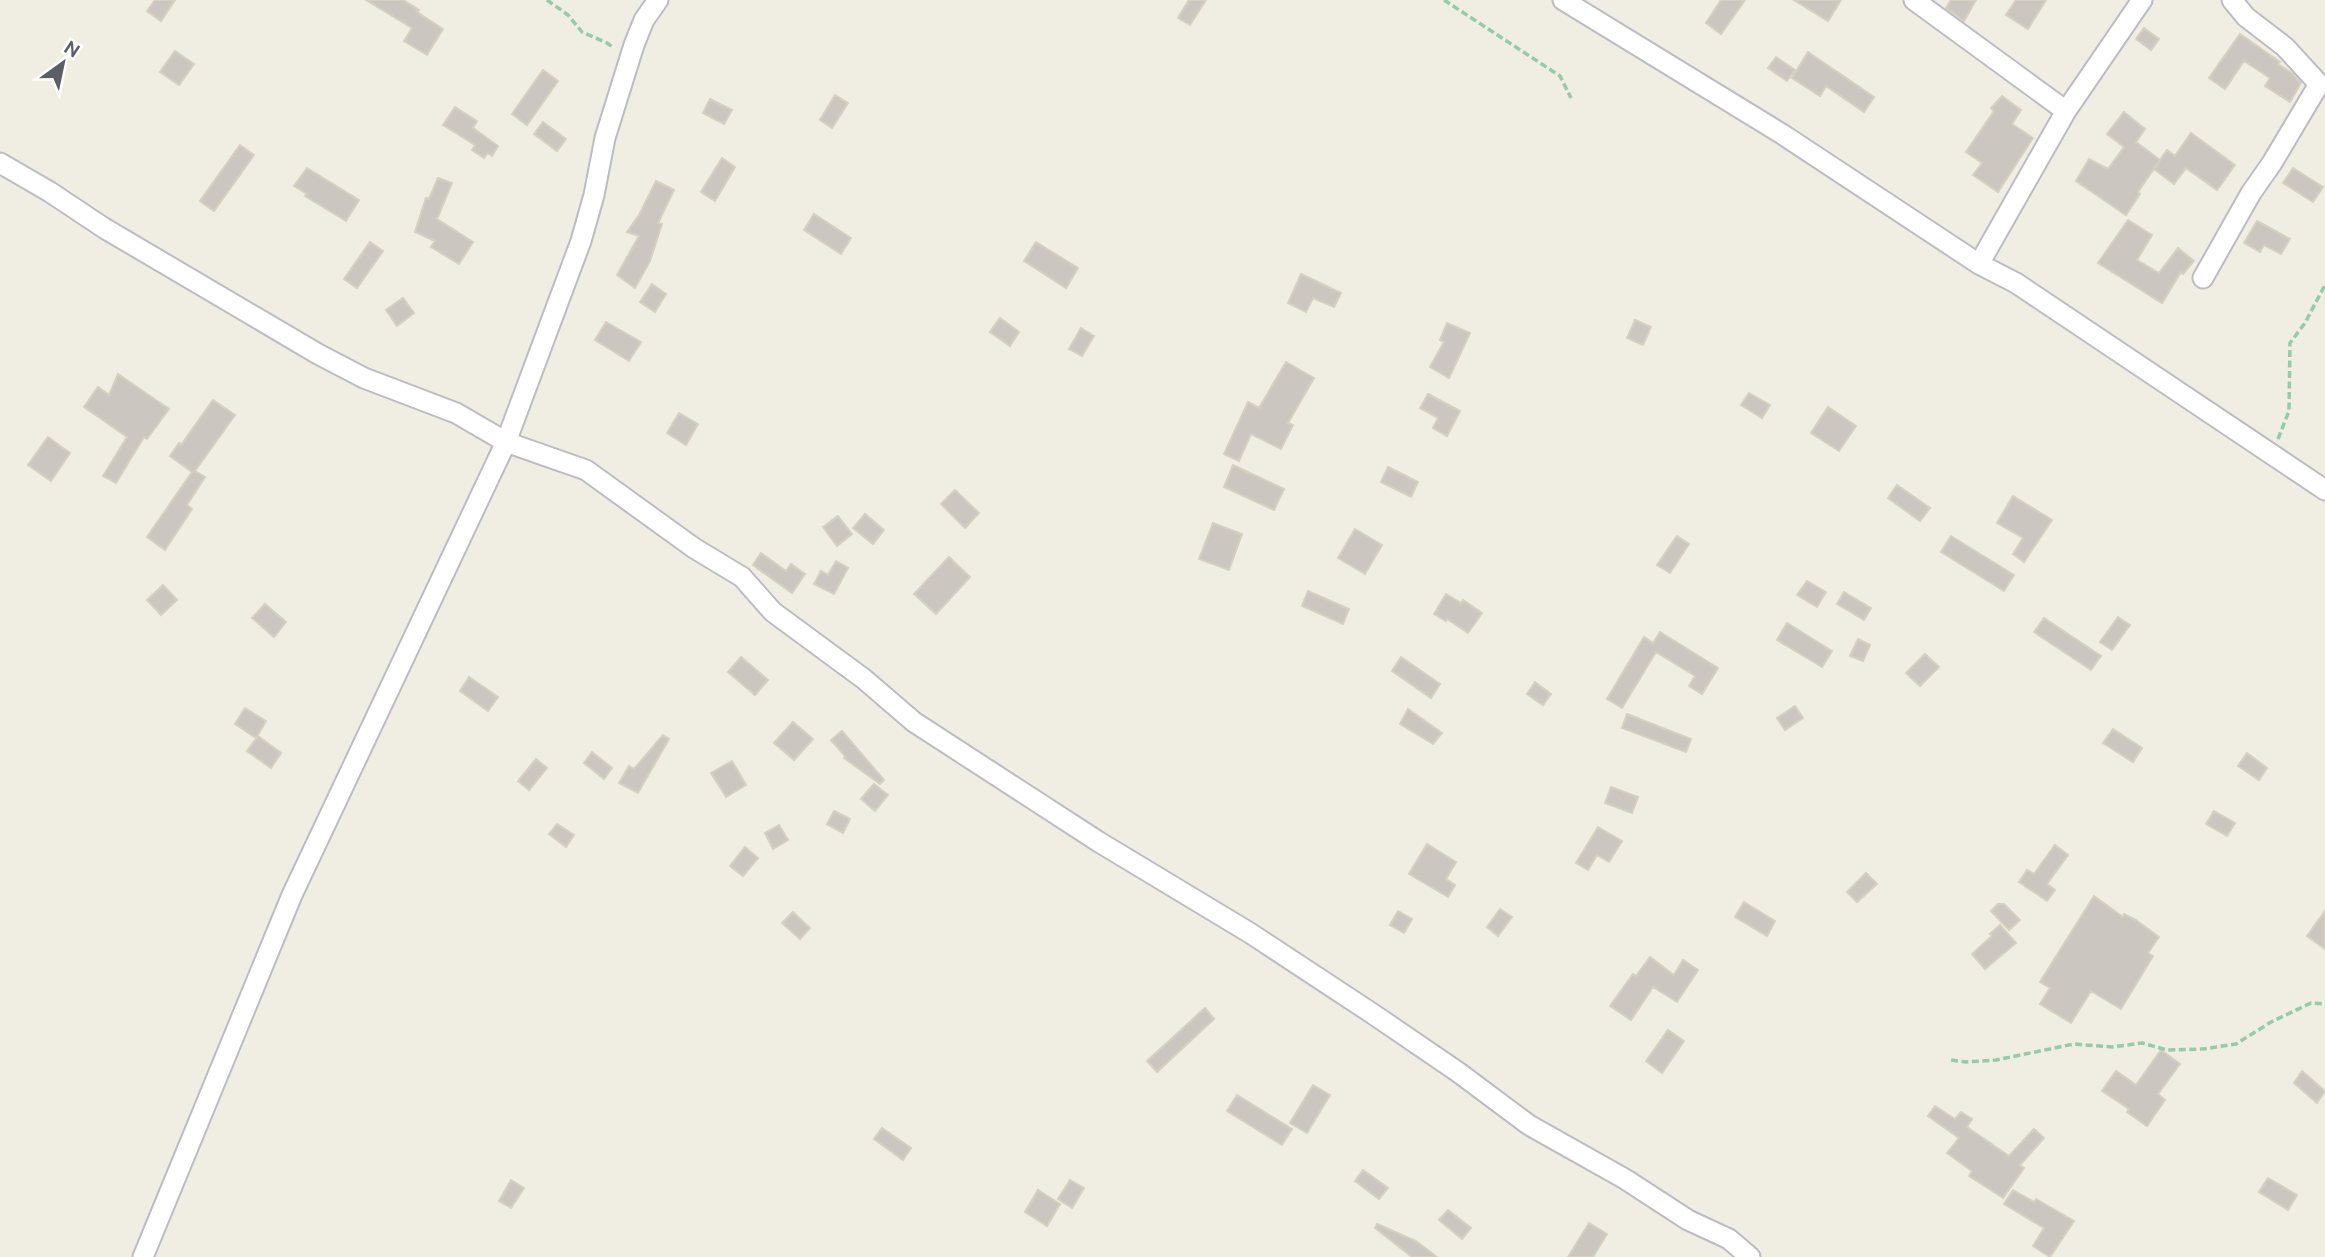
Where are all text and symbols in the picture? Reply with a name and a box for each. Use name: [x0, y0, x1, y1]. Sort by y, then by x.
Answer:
north arrow: [28, 28, 98, 98]
text: N: [60, 36, 84, 62]

